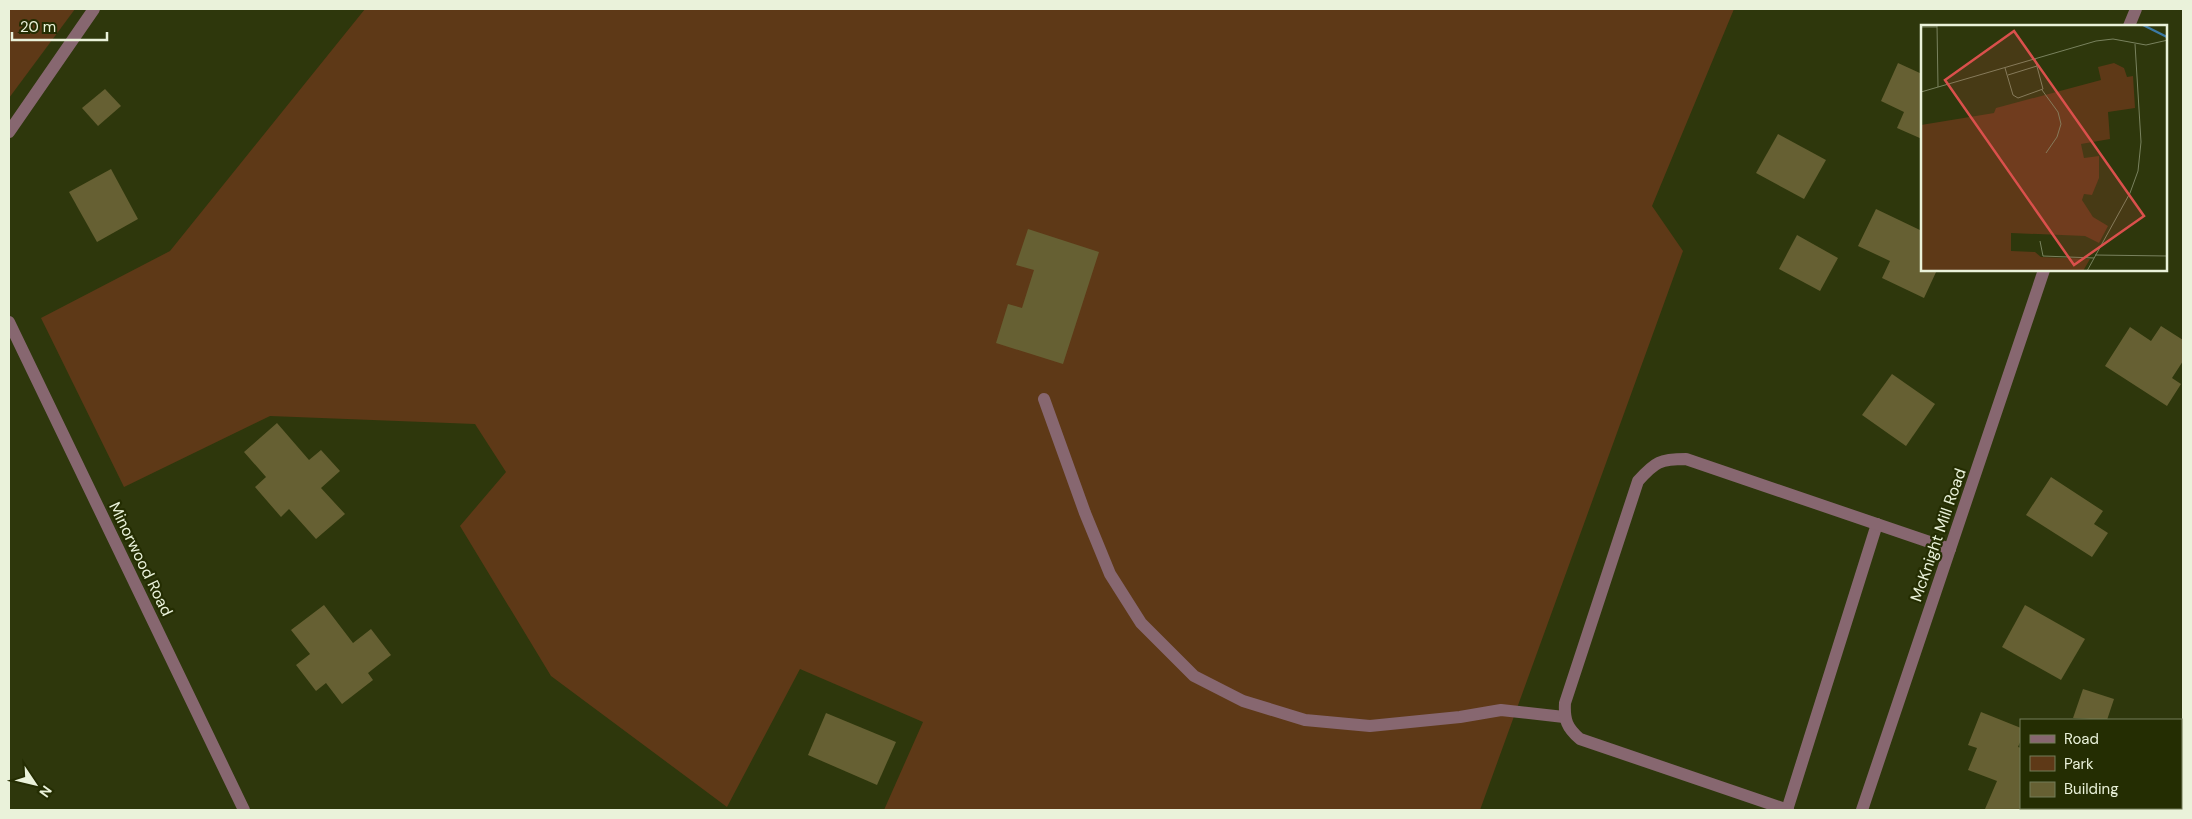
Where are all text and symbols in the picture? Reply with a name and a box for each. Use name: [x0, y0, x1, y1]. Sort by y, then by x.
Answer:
scale bar: [12, 10, 108, 42]
text: 20 m: [20, 17, 56, 37]
inset map: [1921, 25, 2167, 271]
street label: McKnight Mill Road: [1905, 466, 1971, 604]
street label: Minorwood Road: [104, 499, 178, 619]
legend: [2020, 719, 2182, 809]
text: Road: [2064, 729, 2099, 749]
text: Park: [2064, 754, 2094, 774]
north arrow: [10, 759, 60, 809]
text: Building: [2064, 779, 2119, 799]
text: N: [35, 782, 56, 801]

